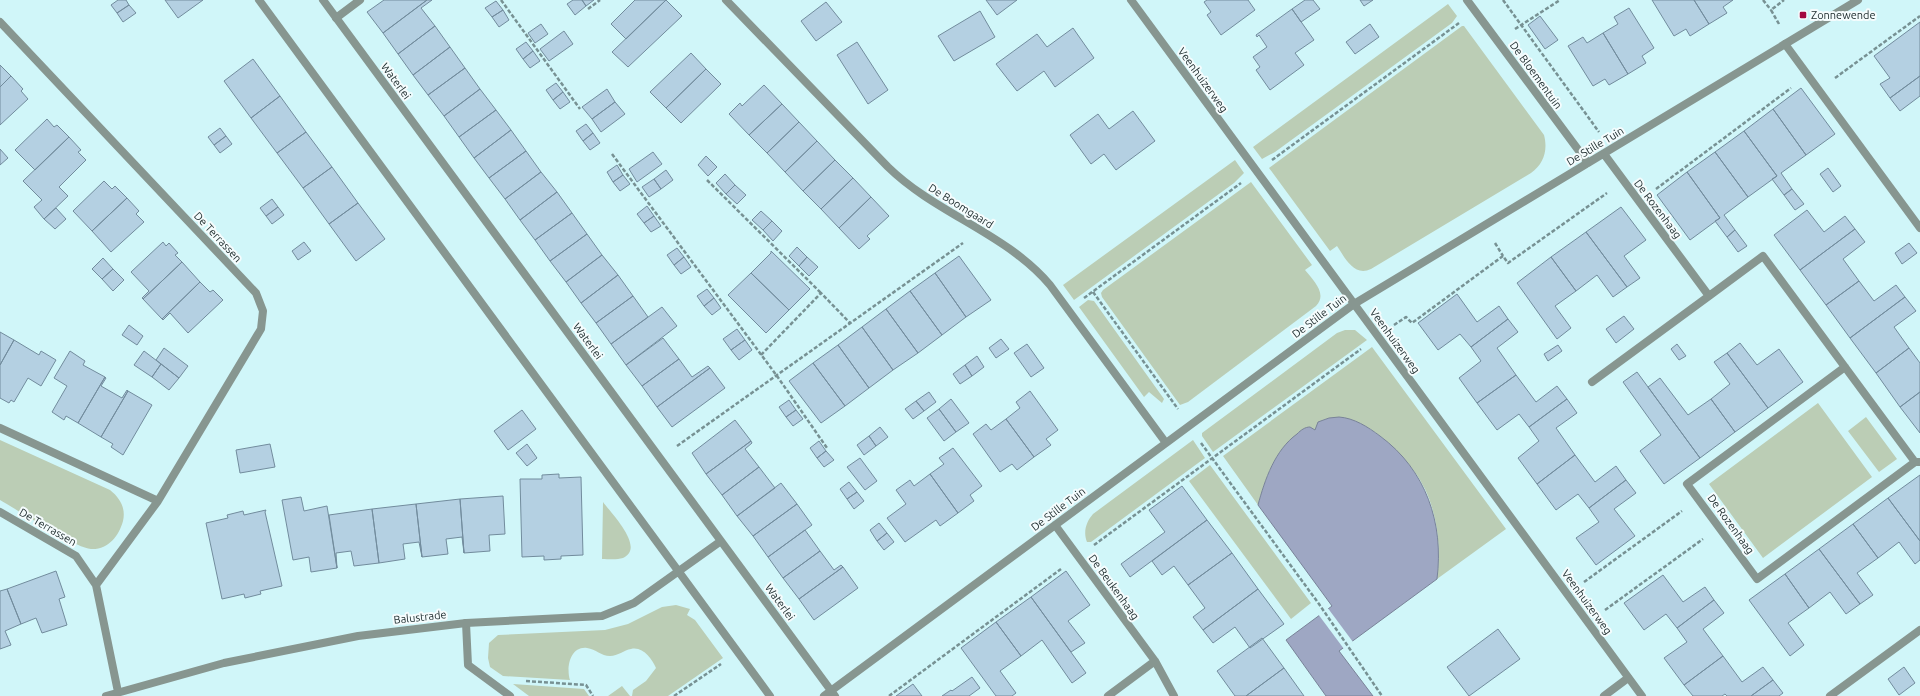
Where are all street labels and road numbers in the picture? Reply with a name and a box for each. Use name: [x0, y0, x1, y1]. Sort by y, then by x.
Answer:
street label: De Bloementuin: [1508, 39, 1564, 111]
street label: Veenhuizerweg: [1176, 45, 1230, 115]
street label: Waterlei: [379, 61, 413, 101]
street label: De Stille Tuin: [1564, 124, 1626, 168]
street label: De Rozenhaag: [1632, 177, 1684, 241]
street label: De Boomgaard: [926, 181, 996, 231]
street label: De Terrassen: [192, 210, 244, 264]
street label: De Stille Tuin: [1290, 292, 1348, 340]
street label: Veenhuizerweg: [1368, 306, 1422, 376]
street label: Waterlei: [571, 321, 605, 361]
street label: De Stille Tuin: [1029, 485, 1087, 533]
street label: De Rozenhaag: [1705, 492, 1757, 556]
street label: De Terrassen: [17, 506, 79, 548]
street label: De Beukenhaag: [1086, 552, 1142, 622]
street label: Veenhuizerweg: [1560, 567, 1614, 637]
street label: Waterlei: [763, 582, 797, 622]
street label: Balustrade: [393, 608, 447, 626]

